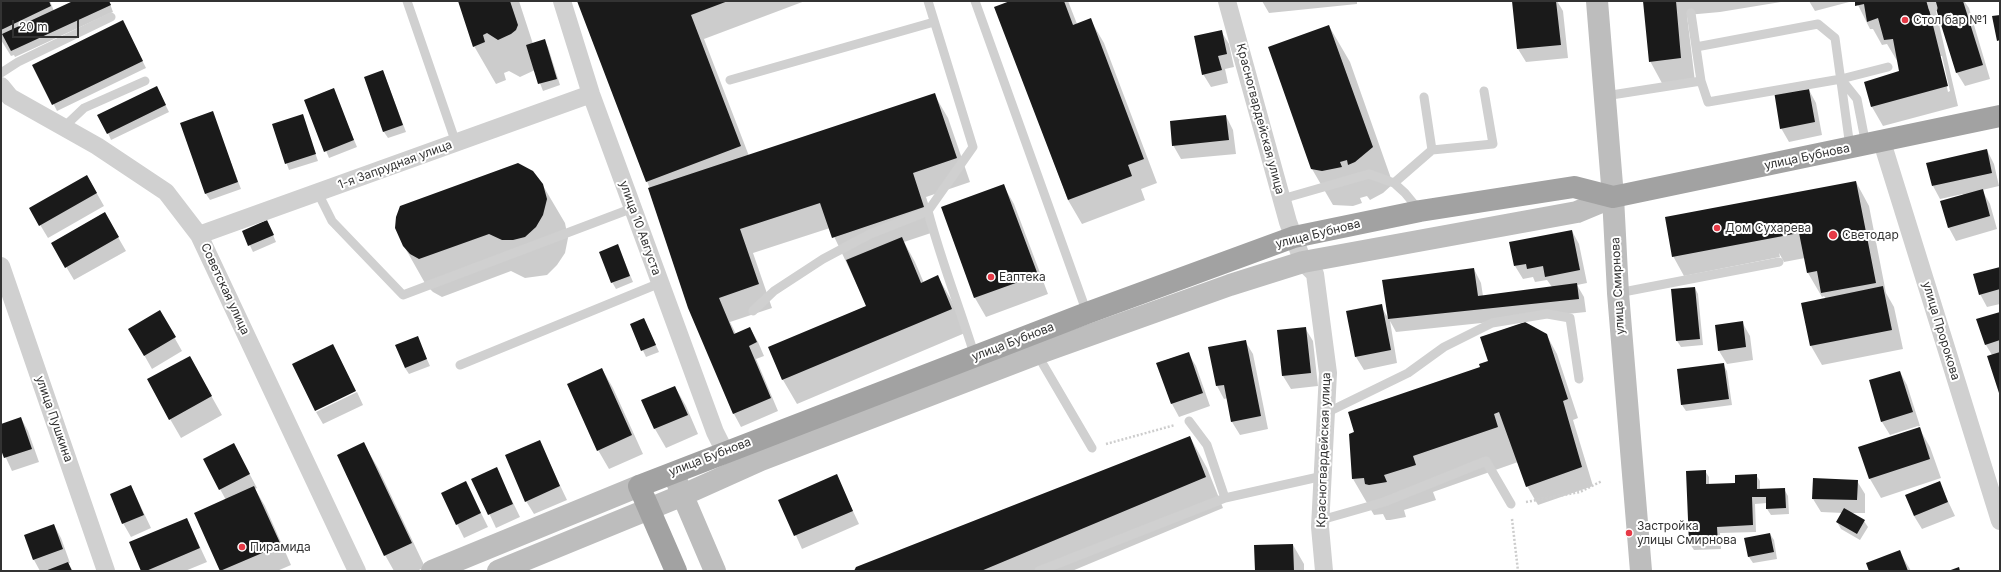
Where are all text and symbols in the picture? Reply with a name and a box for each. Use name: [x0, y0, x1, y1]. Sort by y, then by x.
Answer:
scale bar: [14, 12, 81, 38]
place label: Стол бар №1: [1913, 13, 1987, 27]
marker: Стол бар №1: [1900, 15, 1910, 25]
text: 20 m: [19, 19, 48, 34]
street label: Красногвардейская улица: [1233, 42, 1287, 196]
street label: 1-я Запрудная улица: [336, 138, 454, 192]
street label: улица Бубнова: [1763, 141, 1851, 173]
street label: улица 10 Августа: [616, 179, 664, 277]
street label: улица Бубнова: [1274, 217, 1362, 251]
place label: Дом Сухарева: [1725, 221, 1811, 235]
marker: Дом Сухарева: [1712, 223, 1722, 233]
place label: Светодар: [1842, 228, 1899, 242]
marker: Светодар: [1827, 229, 1839, 241]
street label: улица Смирнова: [1608, 237, 1628, 335]
street label: Советская улица: [197, 241, 253, 337]
place label: Еаптека: [999, 270, 1046, 284]
marker: Еаптека: [986, 272, 996, 282]
street label: улица Пророкова: [1919, 280, 1963, 382]
street label: улица Бубнова: [970, 320, 1056, 364]
street label: Красногвардейская улица: [1314, 372, 1334, 528]
street label: улица Пушкина: [32, 374, 76, 464]
street label: улица Бубнова: [667, 435, 753, 479]
place label: Застройка улицы Смирнова: [1637, 519, 1737, 547]
marker: Застройка улицы Смирнова: [1624, 528, 1634, 538]
place label: Пирамида: [250, 540, 311, 554]
marker: Пирамида: [237, 542, 247, 552]

